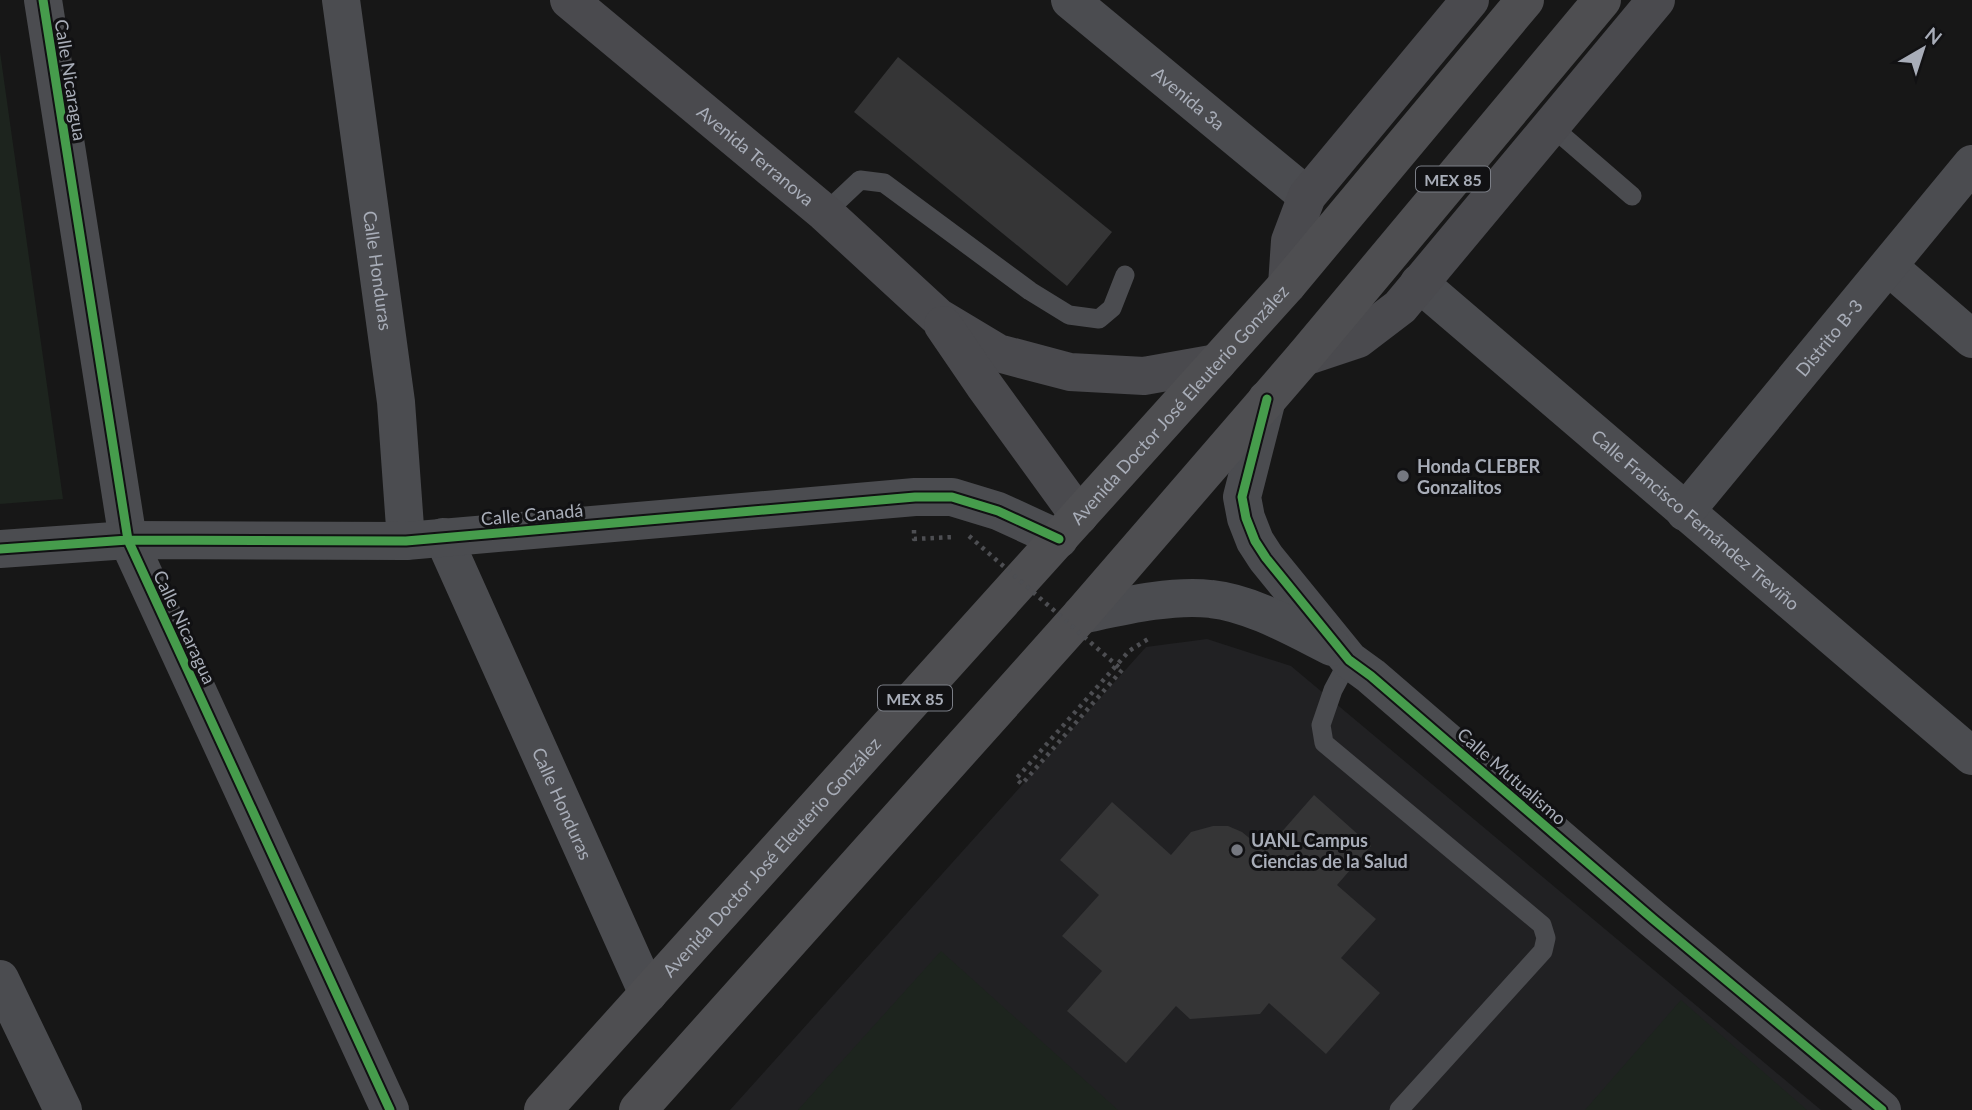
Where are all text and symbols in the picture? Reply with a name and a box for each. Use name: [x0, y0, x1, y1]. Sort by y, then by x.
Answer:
north arrow: [1888, 14, 1958, 84]
street label: Calle Nicaragua: [51, 18, 91, 142]
text: N: [1921, 22, 1947, 49]
street label: Avenida 3a: [1148, 62, 1229, 134]
street label: Avenida Terranova: [693, 100, 819, 210]
road number: MEX 85: [1416, 167, 1490, 192]
street label: Calle Honduras: [359, 209, 397, 332]
street label: Avenida Doctor José Eleuterio González: [1066, 280, 1293, 529]
street label: Distrito B-3: [1791, 295, 1867, 381]
street label: Calle Francisco Fernández Treviño: [1587, 425, 1804, 615]
place label: Honda CLEBER Gonzalitos: [1417, 455, 1541, 498]
marker: Honda CLEBER Gonzalitos: [1395, 468, 1411, 484]
street label: Calle Canadá: [480, 499, 584, 529]
street label: Calle Nicaragua: [149, 567, 221, 687]
road number: MEX 85: [878, 685, 952, 710]
street label: Calle Mutualismo: [1453, 723, 1571, 829]
street label: Avenida Doctor José Eleuterio González: [658, 732, 885, 981]
street label: Calle Honduras: [528, 744, 597, 863]
place label: UANL Campus Ciencias de la Salud: [1251, 829, 1408, 872]
marker: UANL Campus Ciencias de la Salud: [1229, 842, 1245, 858]

